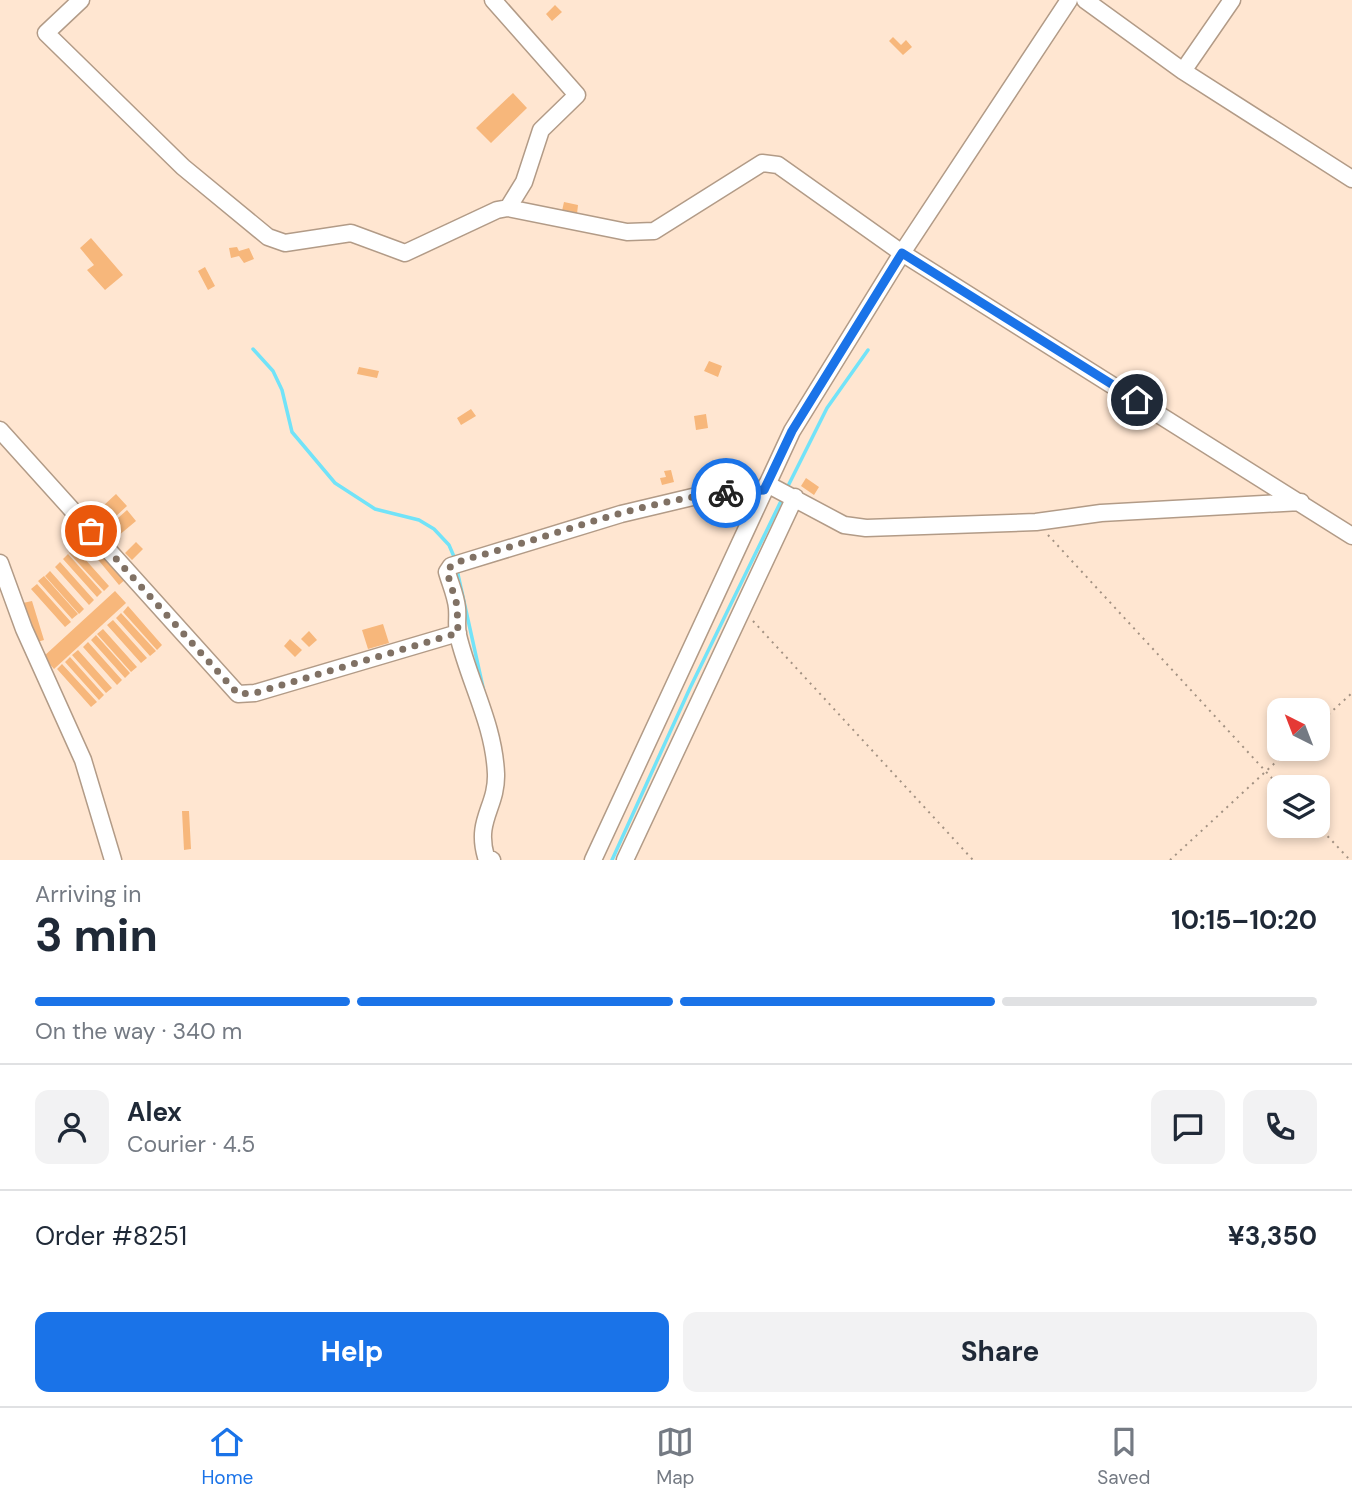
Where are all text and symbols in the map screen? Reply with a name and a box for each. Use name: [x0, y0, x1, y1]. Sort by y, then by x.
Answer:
pin: [1107, 370, 1167, 430]
icon: home: [1118, 381, 1156, 419]
courier: [691, 458, 761, 528]
icon: bike: [707, 474, 745, 512]
pin: [61, 501, 121, 561]
icon: bag: [72, 512, 110, 550]
north arrow: [1267, 698, 1330, 761]
map controls: [1267, 698, 1330, 838]
button: layers: [1267, 775, 1330, 838]
text: Arriving in: [35, 879, 141, 909]
text: 10:15–10:20: [1171, 903, 1317, 937]
text: 3 min: [35, 905, 158, 965]
text: On the way · 340 m: [35, 1016, 242, 1046]
button: person: [35, 1090, 109, 1164]
button: chat: [1151, 1090, 1225, 1164]
button: phone: [1243, 1090, 1317, 1164]
text: Alex: [127, 1095, 182, 1129]
text: Courier · 4.5: [127, 1129, 255, 1159]
text: Order #8251: [35, 1219, 187, 1253]
text: ¥3,350: [1228, 1219, 1317, 1253]
button: Help: [35, 1312, 669, 1392]
button: Share: [683, 1312, 1317, 1392]
tab: Home: [201, 1423, 253, 1490]
tab: Map: [656, 1423, 694, 1490]
tab: Saved: [1097, 1423, 1151, 1490]

